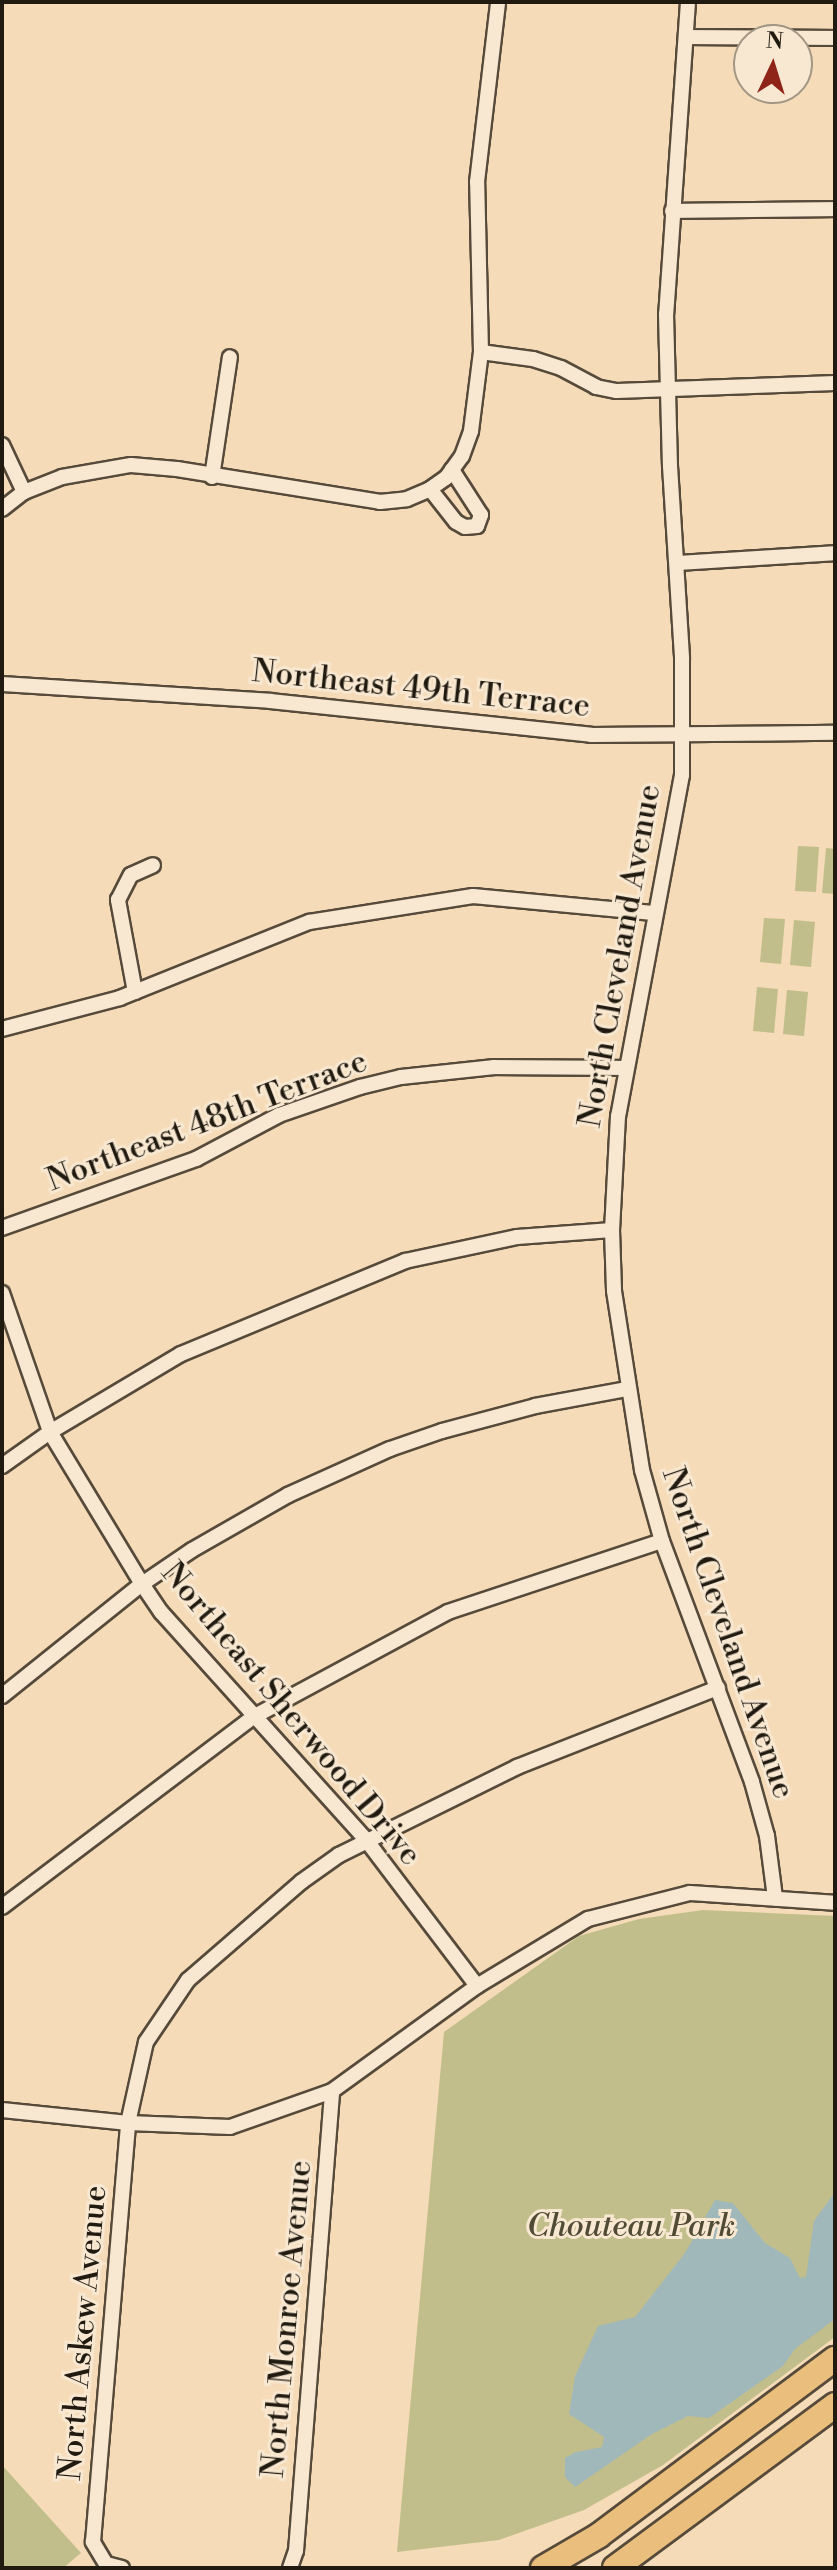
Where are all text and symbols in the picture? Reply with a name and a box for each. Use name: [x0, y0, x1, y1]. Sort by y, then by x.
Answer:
north arrow: [733, 24, 813, 104]
text: N: [765, 27, 784, 56]
street label: Northeast 49th Terrace: [250, 652, 592, 726]
street label: North Cleveland Avenue: [571, 782, 669, 1130]
street label: Northeast 48th Terrace: [41, 1042, 373, 1200]
street label: North Cleveland Avenue: [653, 1462, 803, 1804]
street label: Northeast Sherwood Drive: [153, 1555, 429, 1873]
street label: North Monroe Avenue: [254, 2159, 320, 2479]
street label: North Askew Avenue: [51, 2184, 115, 2482]
park label: Chouteau Park: [527, 2207, 735, 2245]

